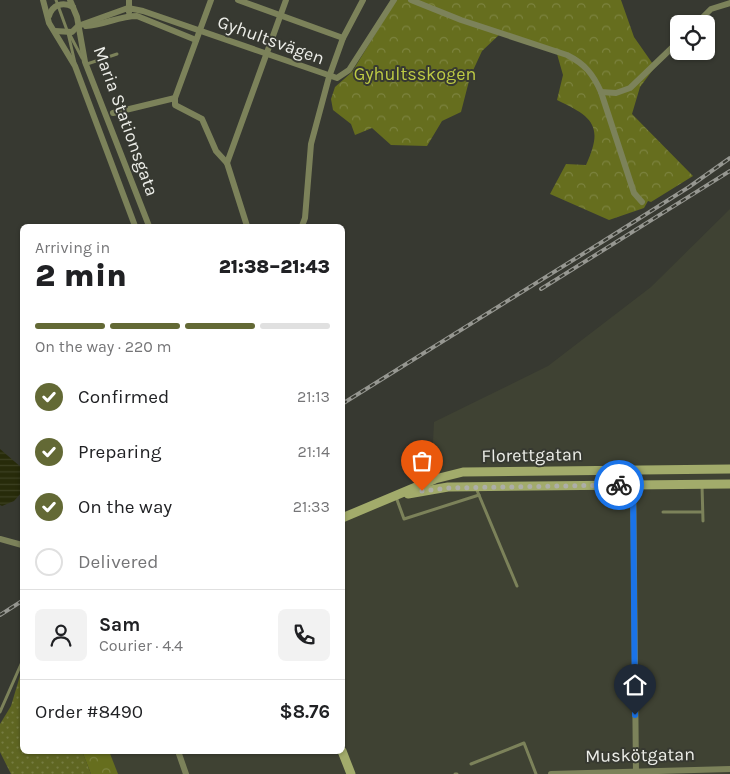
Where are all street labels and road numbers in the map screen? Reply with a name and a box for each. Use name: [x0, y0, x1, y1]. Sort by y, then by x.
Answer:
street label: Gyhultsvägen: [215, 10, 327, 70]
street label: Maria Stationsgata: [89, 43, 163, 199]
street label: Florettgatan: [481, 443, 583, 467]
street label: Muskötgatan: [585, 743, 695, 767]

